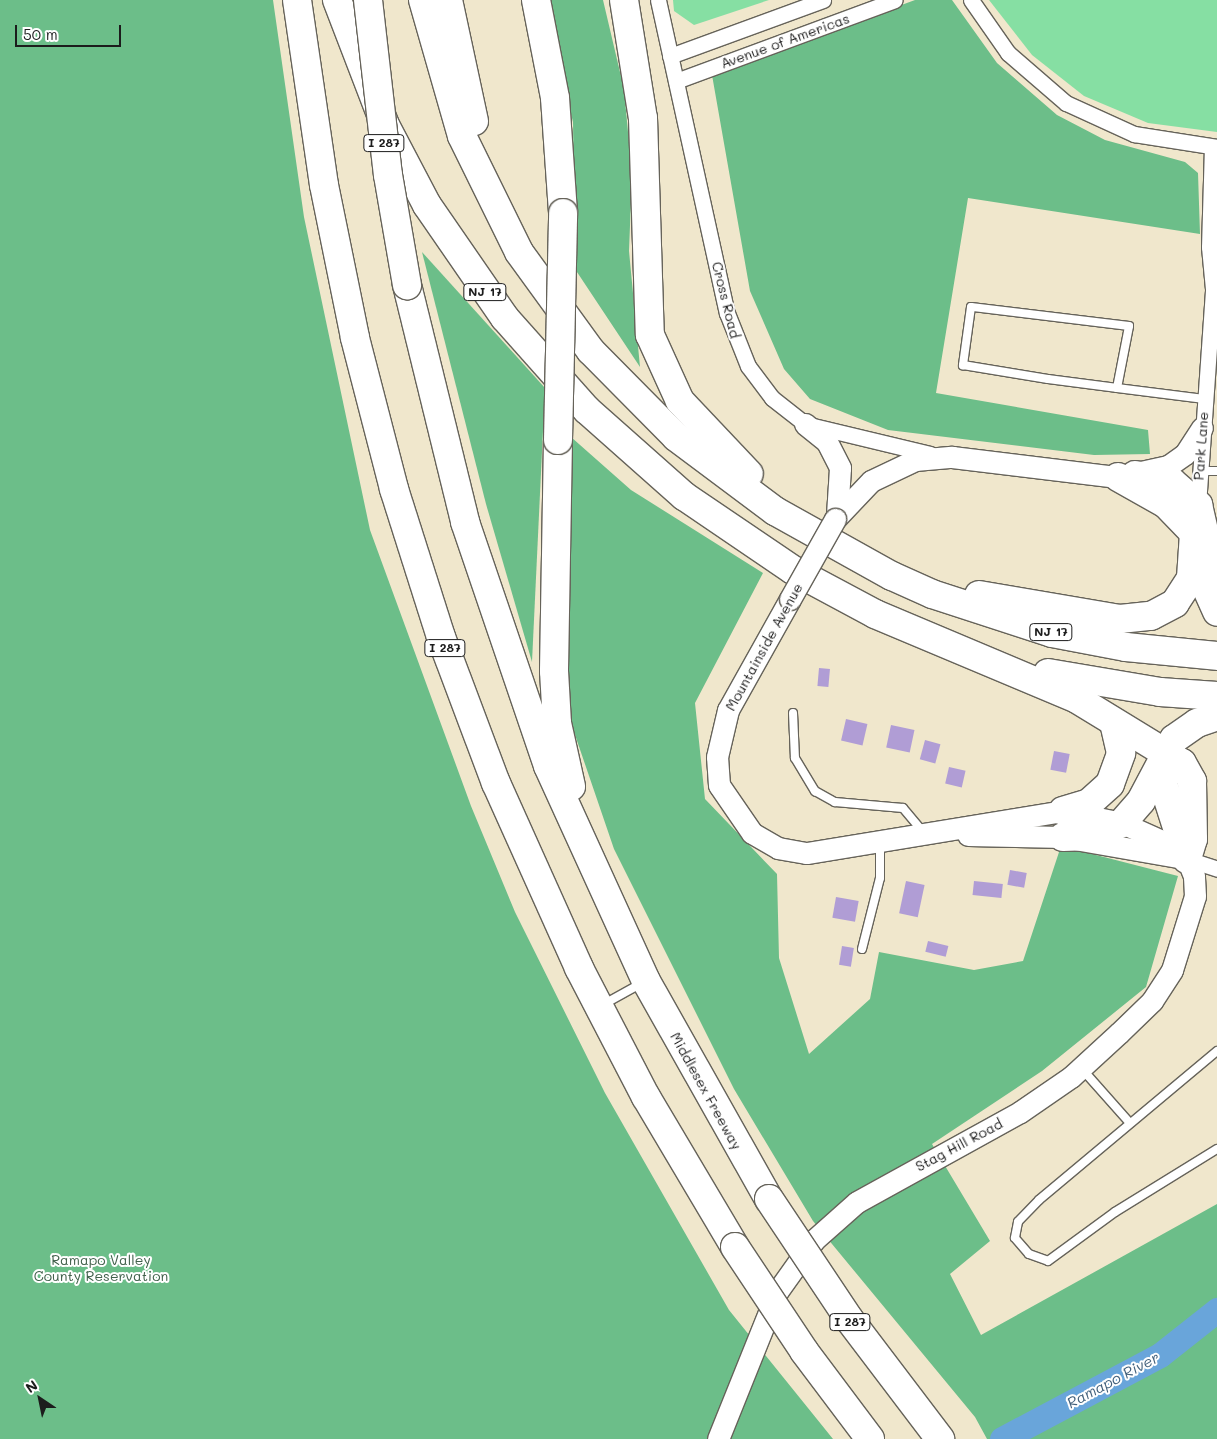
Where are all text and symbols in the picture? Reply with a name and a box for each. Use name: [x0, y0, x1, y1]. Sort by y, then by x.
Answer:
street label: Avenue of Americas: [718, 10, 852, 72]
scale bar: [18, 15, 124, 47]
text: 50 m: [23, 24, 58, 44]
road number: I 287: [363, 134, 405, 152]
street label: Cross Road: [708, 260, 744, 340]
road number: NJ 17: [462, 282, 508, 302]
street label: Park Lane: [1190, 411, 1212, 481]
street label: Mountainside Avenue: [722, 580, 806, 714]
road number: NJ 17: [1028, 622, 1074, 642]
road number: I 287: [424, 638, 466, 658]
street label: Middlesex Freeway: [667, 1029, 745, 1153]
street label: Stag Hill Road: [913, 1115, 1005, 1175]
park label: Ramapo Valley County Reservation: [34, 1252, 168, 1284]
road number: I 287: [829, 1312, 871, 1331]
water label: Ramapo River: [1064, 1348, 1162, 1412]
north arrow: [15, 1374, 65, 1424]
text: N: [22, 1375, 41, 1397]

